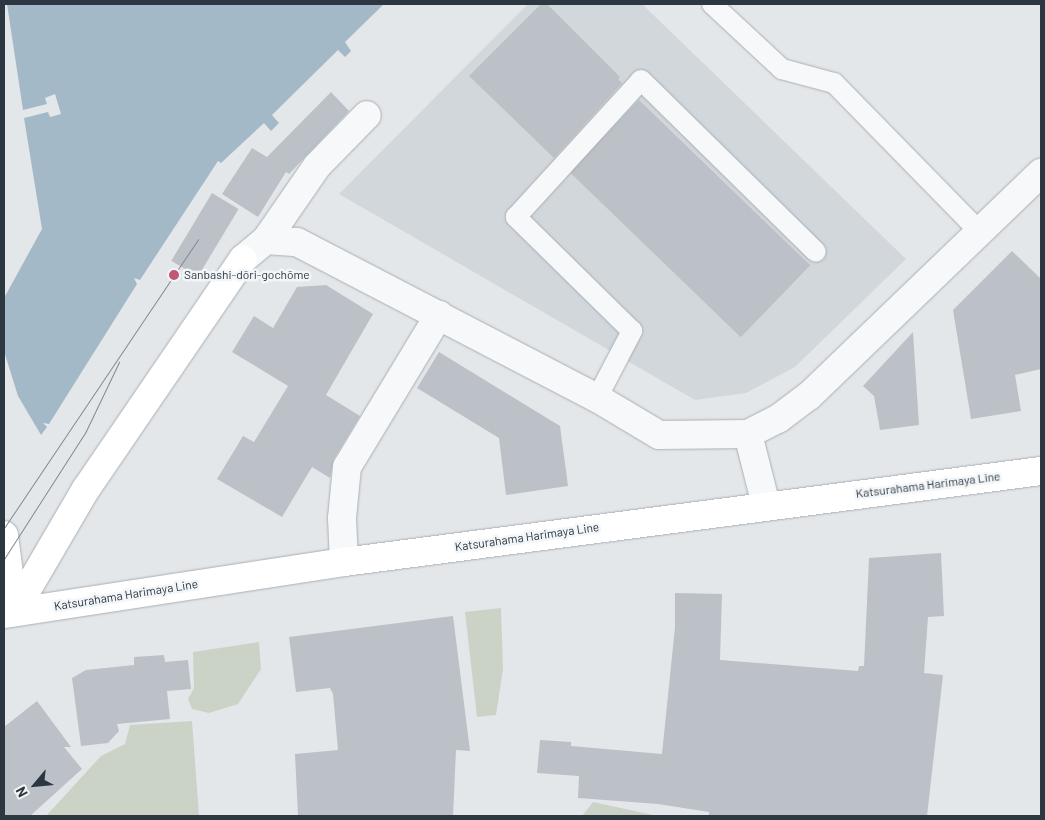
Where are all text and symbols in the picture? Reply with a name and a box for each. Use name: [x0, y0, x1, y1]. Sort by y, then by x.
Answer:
place label: Sanbashi-dōri-gochōme: [184, 268, 310, 282]
marker: Sanbashi-dōri-gochōme: [168, 269, 180, 281]
street label: Katsurahama Harimaya Line: [855, 469, 1001, 501]
street label: Katsurahama Harimaya Line: [454, 520, 600, 554]
street label: Katsurahama Harimaya Line: [53, 577, 199, 613]
north arrow: [10, 760, 60, 810]
text: N: [12, 784, 31, 800]

